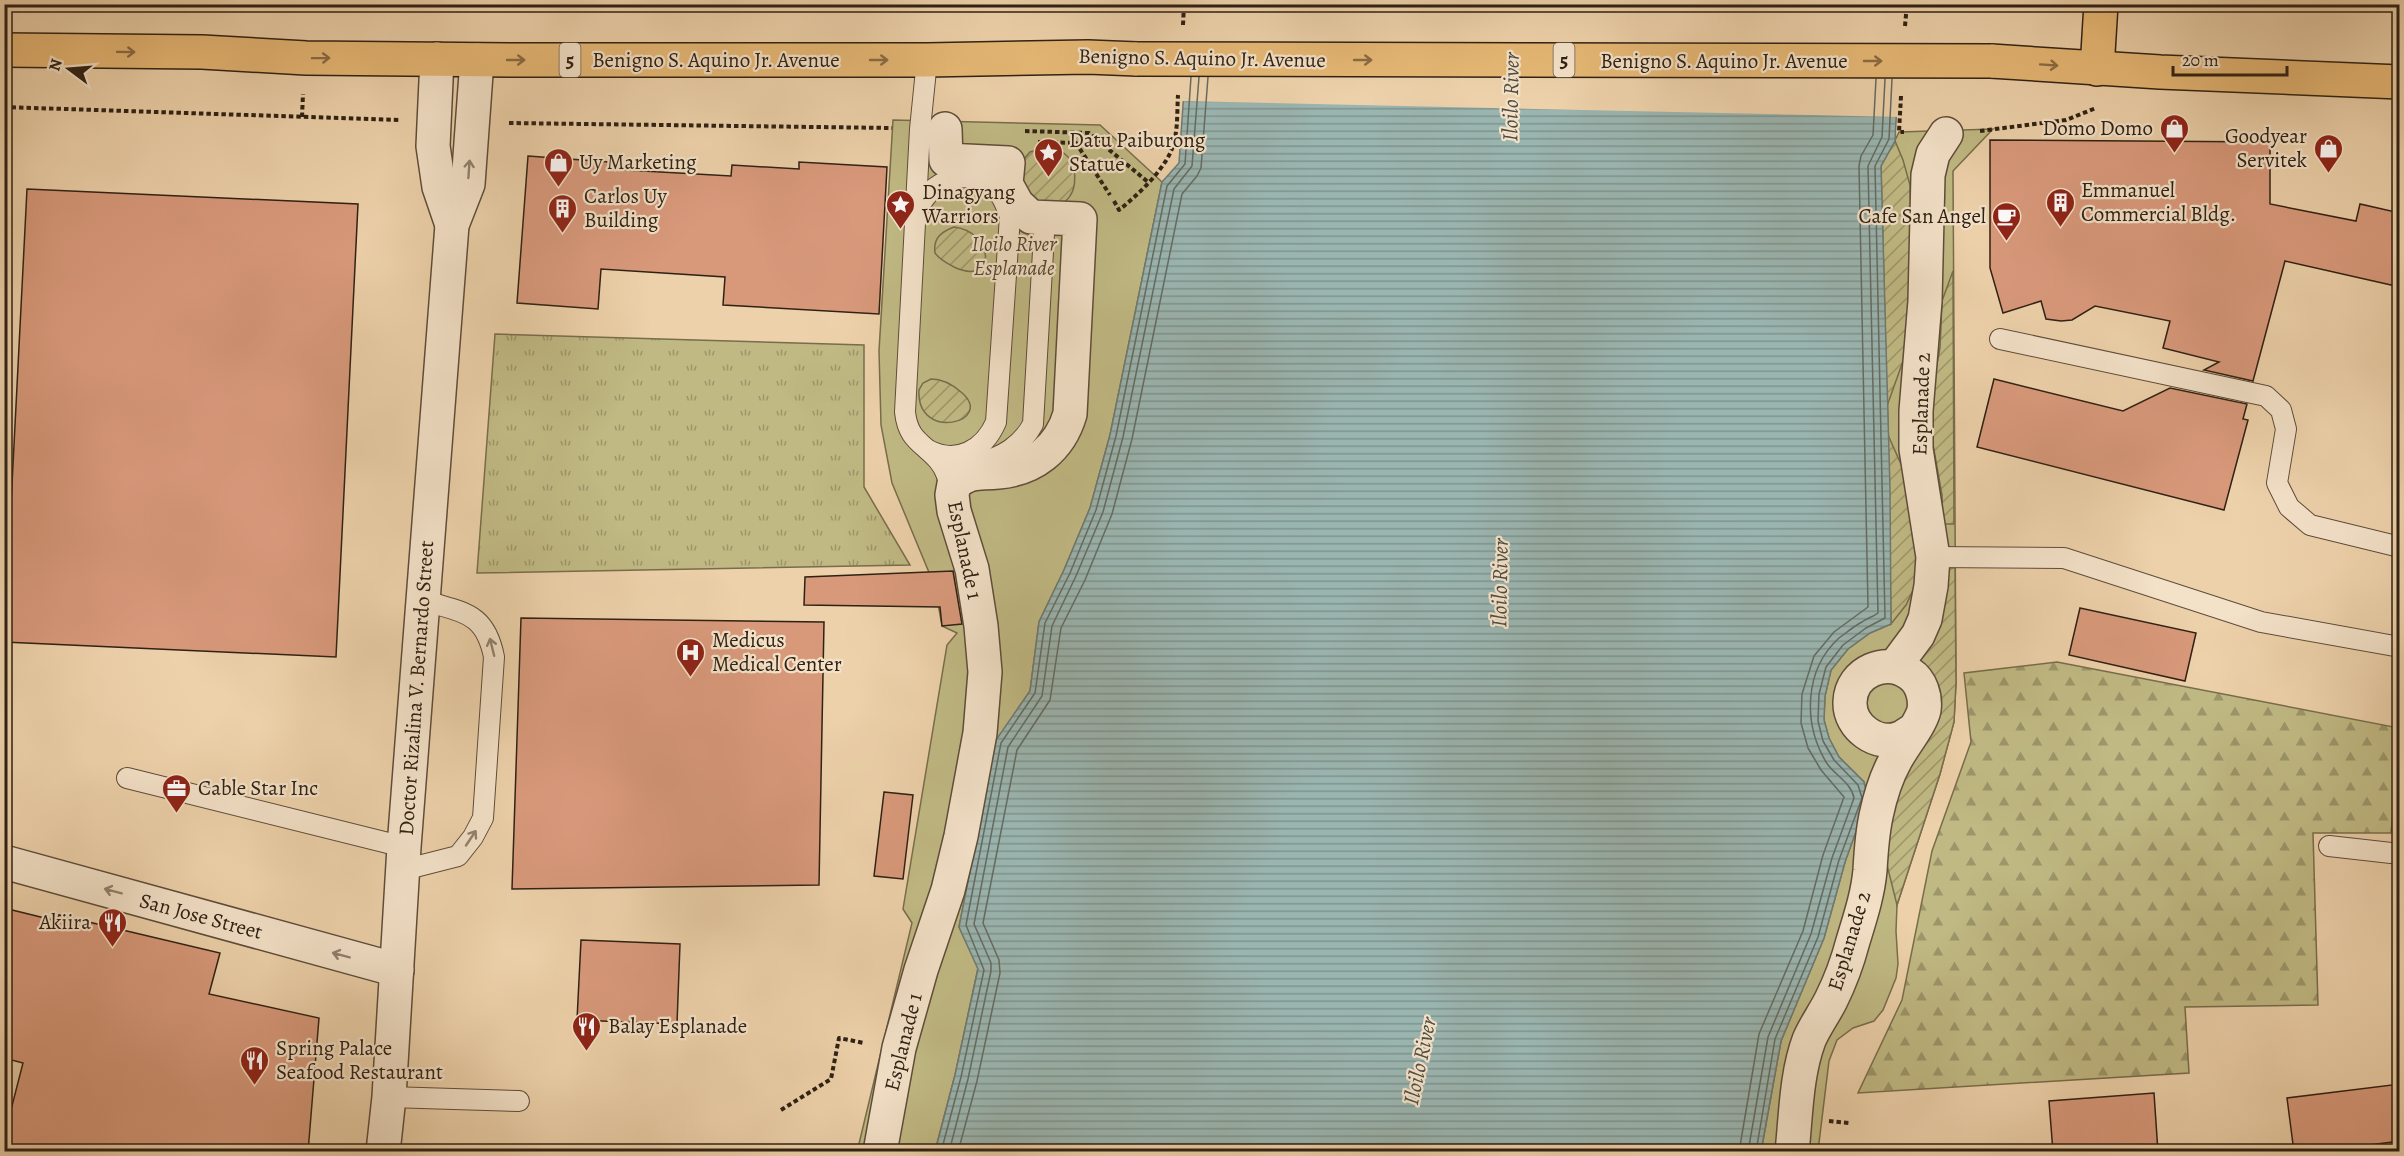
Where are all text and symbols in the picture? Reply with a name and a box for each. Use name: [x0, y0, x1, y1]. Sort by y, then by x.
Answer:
north arrow: [39, 39, 99, 99]
scale bar: [2173, 39, 2287, 77]
street label: Benigno S. Aquino Jr. Avenue: [1078, 42, 1326, 74]
road number: 5: [560, 43, 580, 77]
road number: 5: [1554, 43, 1574, 77]
one-way arrow: [115, 46, 135, 58]
street label: Benigno S. Aquino Jr. Avenue: [592, 46, 840, 74]
street label: Benigno S. Aquino Jr. Avenue: [1600, 47, 1848, 75]
text: 20 m: [2182, 48, 2219, 72]
water label: Iloilo River: [1495, 51, 1527, 142]
one-way arrow: [310, 52, 330, 64]
one-way arrow: [505, 54, 525, 66]
one-way arrow: [868, 54, 888, 66]
one-way arrow: [1353, 54, 1373, 66]
one-way arrow: [1863, 55, 1883, 67]
text: N: [43, 56, 68, 74]
one-way arrow: [2039, 60, 2059, 71]
shop icon: Domo Domo: [2158, 112, 2190, 154]
place label: Domo Domo: [2043, 114, 2153, 142]
place label: Goodyear Servitek: [2225, 122, 2308, 174]
place label: Datu Paiburong Statue: [1069, 126, 1206, 178]
shop icon: Goodyear Servitek: [2312, 132, 2344, 174]
place icon: Datu Paiburong Statue: [1032, 136, 1064, 178]
shop icon: Uy Marketing: [542, 146, 574, 188]
place label: Uy Marketing: [579, 148, 697, 176]
one-way arrow: [464, 160, 475, 180]
place label: Emmanuel Commercial Bldg.: [2081, 176, 2236, 228]
place label: Dinagyang Warriors: [921, 178, 1016, 230]
place label: Carlos Uy Building: [584, 182, 667, 234]
building icon: Emmanuel Commercial Bldg.: [2044, 186, 2076, 228]
place icon: Dinagyang Warriors: [885, 188, 917, 230]
building icon: Carlos Uy Building: [547, 192, 579, 234]
cafe icon: Cafe San Angel: [1991, 200, 2023, 242]
place label: Cafe San Angel: [1858, 202, 1986, 230]
park label: Iloilo River Esplanade: [972, 230, 1057, 282]
street label: Esplanade 2: [1905, 352, 1937, 456]
street label: Esplanade 1: [941, 498, 989, 602]
water label: Iloilo River: [1484, 537, 1516, 628]
street label: Doctor Rizalina V. Bernardo Street: [392, 540, 440, 836]
place label: Medicus Medical Center: [712, 626, 842, 678]
hospital icon: Medicus Medical Center: [675, 636, 707, 678]
one-way arrow: [485, 638, 497, 657]
office icon: Cable Star Inc: [161, 772, 193, 814]
place label: Cable Star Inc: [198, 774, 318, 802]
one-way arrow: [465, 830, 477, 846]
one-way arrow: [103, 885, 122, 897]
street label: San Jose Street: [136, 886, 266, 946]
street label: Esplanade 2: [1821, 888, 1877, 994]
restaurant icon: Akiira: [96, 906, 128, 948]
place label: Akiira: [38, 908, 91, 936]
one-way arrow: [332, 948, 351, 960]
street label: Esplanade 1: [877, 990, 929, 1094]
restaurant icon: Balay Esplanade: [571, 1010, 603, 1052]
place label: Balay Esplanade: [608, 1012, 747, 1040]
water label: Iloilo River: [1396, 1013, 1444, 1108]
place label: Spring Palace Seafood Restaurant: [276, 1034, 443, 1086]
restaurant icon: Spring Palace Seafood Restaurant: [239, 1044, 271, 1086]

